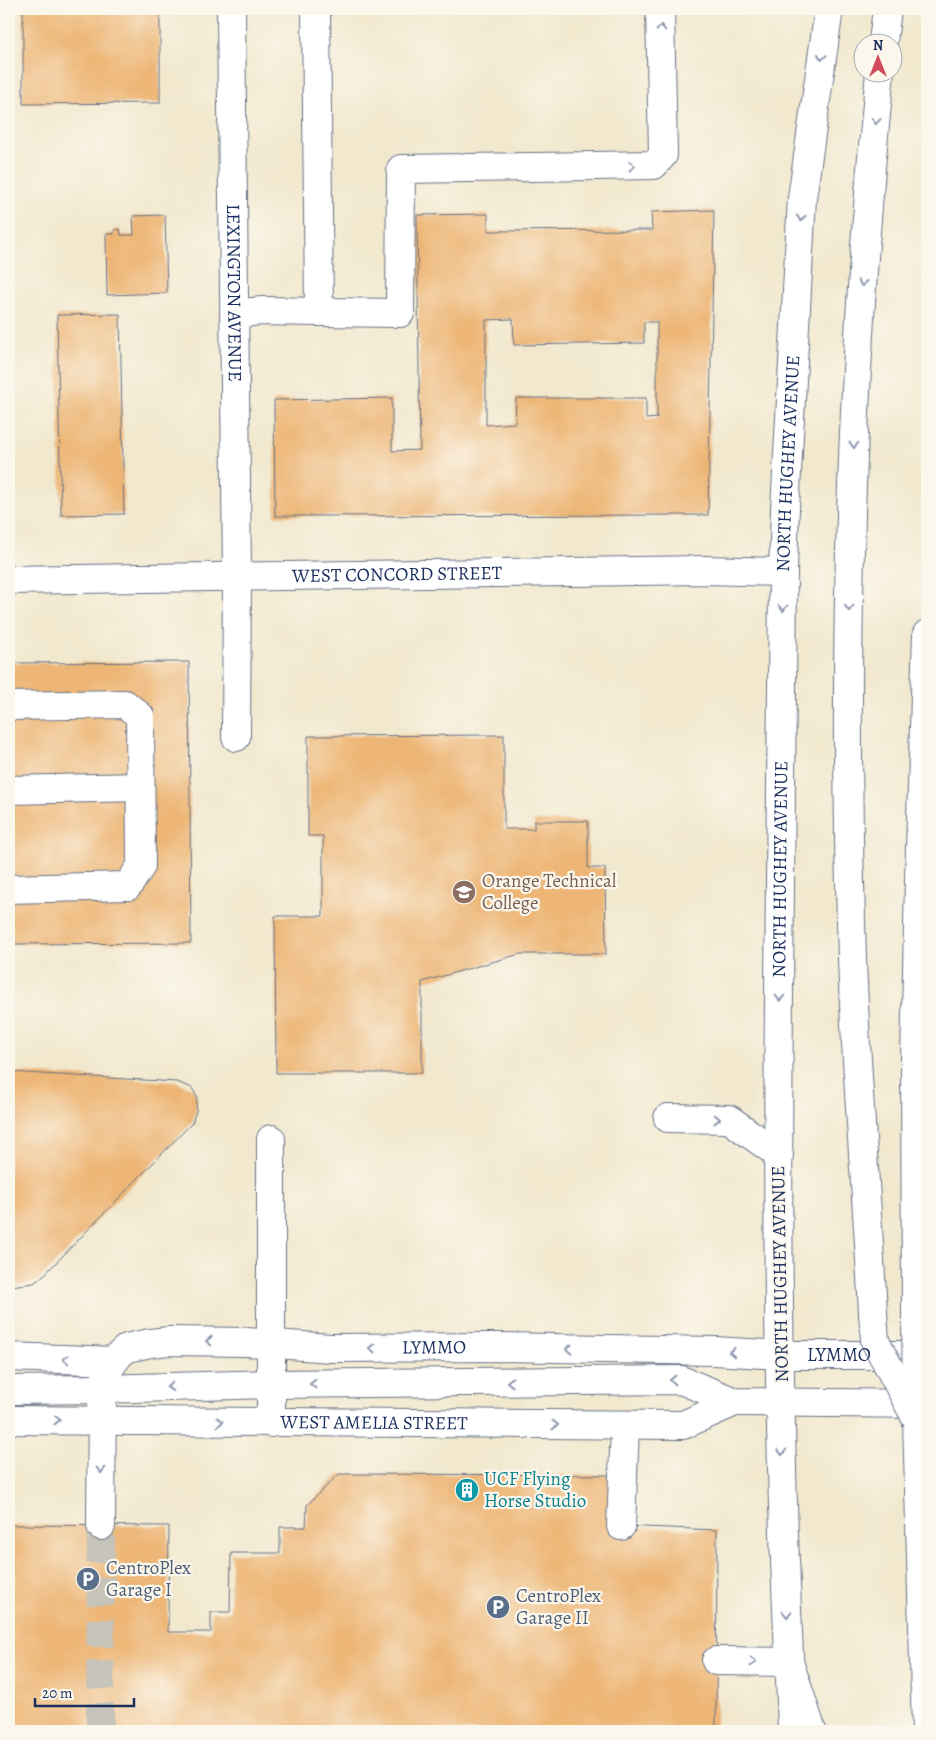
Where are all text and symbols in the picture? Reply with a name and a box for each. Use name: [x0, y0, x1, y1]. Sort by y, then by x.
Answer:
one-way arrow: [655, 24, 666, 32]
north arrow: [854, 32, 904, 82]
text: N: [873, 36, 883, 55]
one-way arrow: [818, 53, 828, 61]
one-way arrow: [870, 117, 881, 125]
one-way arrow: [628, 161, 636, 171]
street label: LEXINGTON AVENUE: [220, 204, 248, 382]
one-way arrow: [795, 214, 806, 222]
one-way arrow: [857, 279, 868, 287]
street label: NORTH HUGHEY AVENUE: [770, 354, 806, 572]
one-way arrow: [849, 442, 859, 450]
street label: WEST CONCORD STREET: [291, 560, 503, 589]
one-way arrow: [778, 604, 788, 612]
one-way arrow: [844, 604, 854, 612]
street label: NORTH HUGHEY AVENUE: [766, 761, 794, 978]
place label: Orange Technical College: [482, 868, 617, 916]
school or university icon: Orange Technical College: [451, 879, 477, 905]
one-way arrow: [775, 995, 785, 1003]
one-way arrow: [714, 1114, 721, 1124]
street label: NORTH HUGHEY AVENUE: [765, 1165, 795, 1383]
street label: LYMMO: [402, 1334, 466, 1361]
one-way arrow: [205, 1336, 213, 1346]
street label: LYMMO: [807, 1342, 871, 1368]
one-way arrow: [367, 1343, 375, 1353]
one-way arrow: [565, 1343, 573, 1354]
one-way arrow: [727, 1347, 735, 1358]
one-way arrow: [61, 1354, 69, 1364]
one-way arrow: [669, 1375, 676, 1385]
one-way arrow: [506, 1377, 514, 1387]
one-way arrow: [309, 1379, 316, 1389]
one-way arrow: [166, 1382, 174, 1392]
street label: WEST AMELIA STREET: [279, 1409, 468, 1436]
one-way arrow: [54, 1415, 62, 1426]
one-way arrow: [216, 1417, 224, 1427]
one-way arrow: [551, 1420, 559, 1430]
one-way arrow: [776, 1448, 787, 1456]
one-way arrow: [96, 1466, 106, 1474]
place label: UCF Flying Horse Studio: [484, 1466, 586, 1514]
building icon: UCF Flying Horse Studio: [454, 1477, 480, 1503]
place label: CentroPlex Garage I: [106, 1555, 191, 1603]
parking icon: CentroPlex Garage I: [75, 1566, 101, 1592]
place label: CentroPlex Garage II: [516, 1583, 601, 1631]
parking icon: CentroPlex Garage II: [485, 1594, 511, 1620]
one-way arrow: [782, 1610, 793, 1618]
one-way arrow: [749, 1656, 757, 1667]
scale bar: [35, 1675, 134, 1707]
text: 20 m: [42, 1683, 73, 1703]

